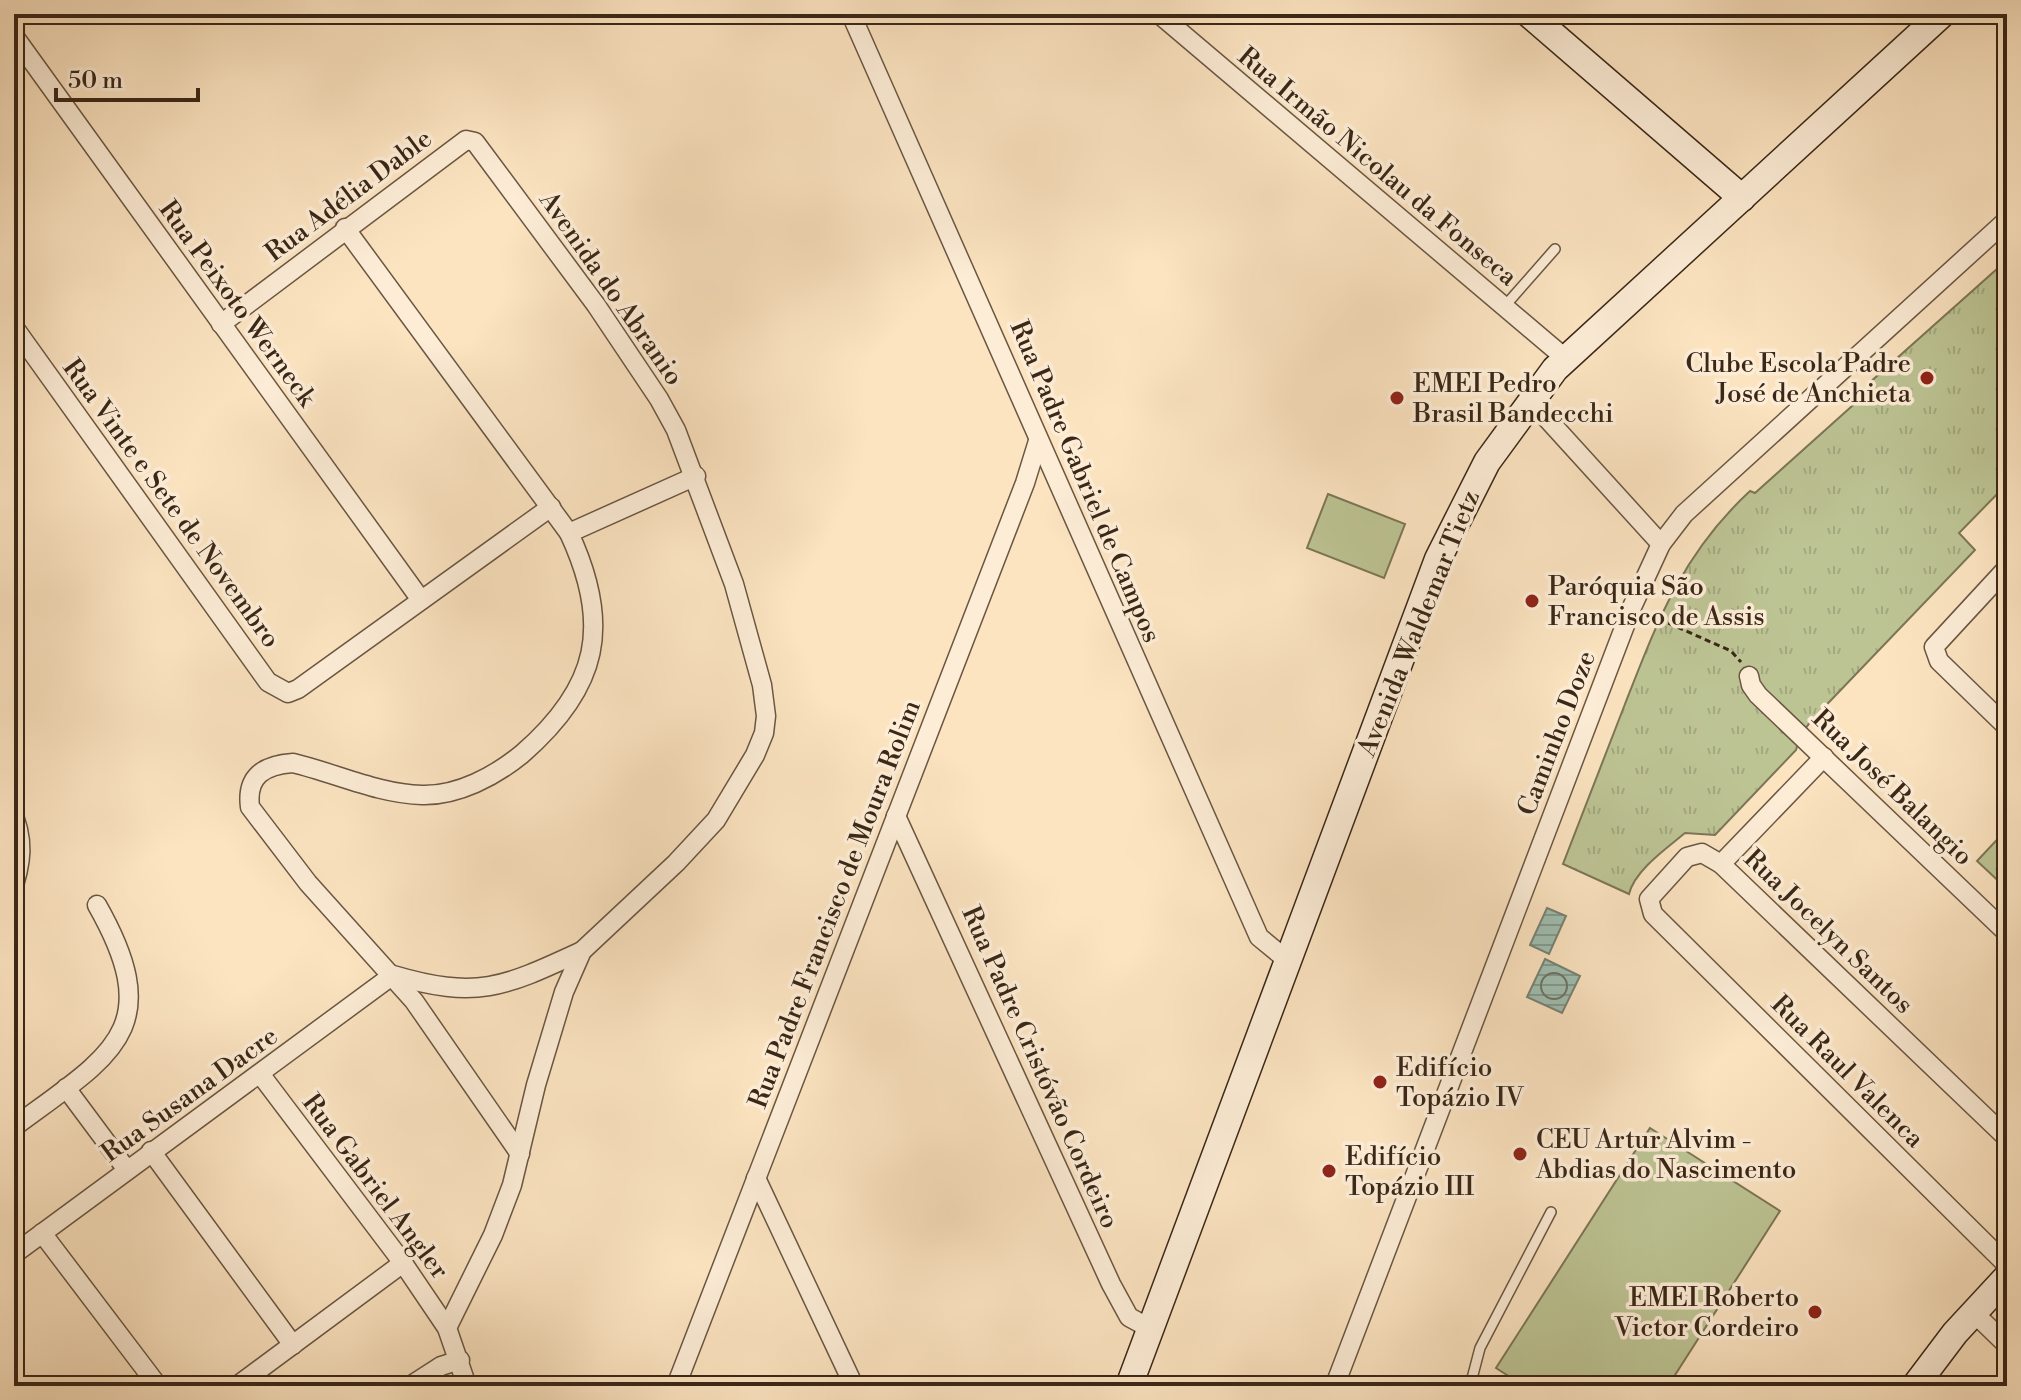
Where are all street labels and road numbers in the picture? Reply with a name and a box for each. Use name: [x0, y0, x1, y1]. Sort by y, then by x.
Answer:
street label: Rua Irmão Nicolau da Fonseca: [1231, 40, 1524, 294]
street label: Rua Adélia Dable: [259, 123, 438, 269]
street label: Avenida do Abranio: [532, 185, 690, 392]
street label: Rua Peixoto Werneck: [152, 194, 324, 414]
street label: Rua Padre Gabriel de Campos: [1003, 316, 1168, 647]
street label: Rua Vinte e Sete de Novembro: [56, 353, 287, 654]
street label: Avenida Waldemar Tietz: [1350, 486, 1487, 762]
street label: Caminho Doze: [1511, 647, 1603, 820]
street label: Rua Padre Francisco de Moura Rolim: [742, 696, 928, 1113]
street label: Rua José Balangio: [1805, 703, 1979, 873]
street label: Rua Jocelyn Santos: [1737, 843, 1920, 1021]
street label: Rua Padre Cristóvão Cordeiro: [954, 901, 1126, 1234]
street label: Rua Raul Valenca: [1764, 989, 1931, 1155]
street label: Rua Susana Dacre: [95, 1020, 284, 1170]
street label: Rua Gabriel Angler: [295, 1088, 455, 1286]

